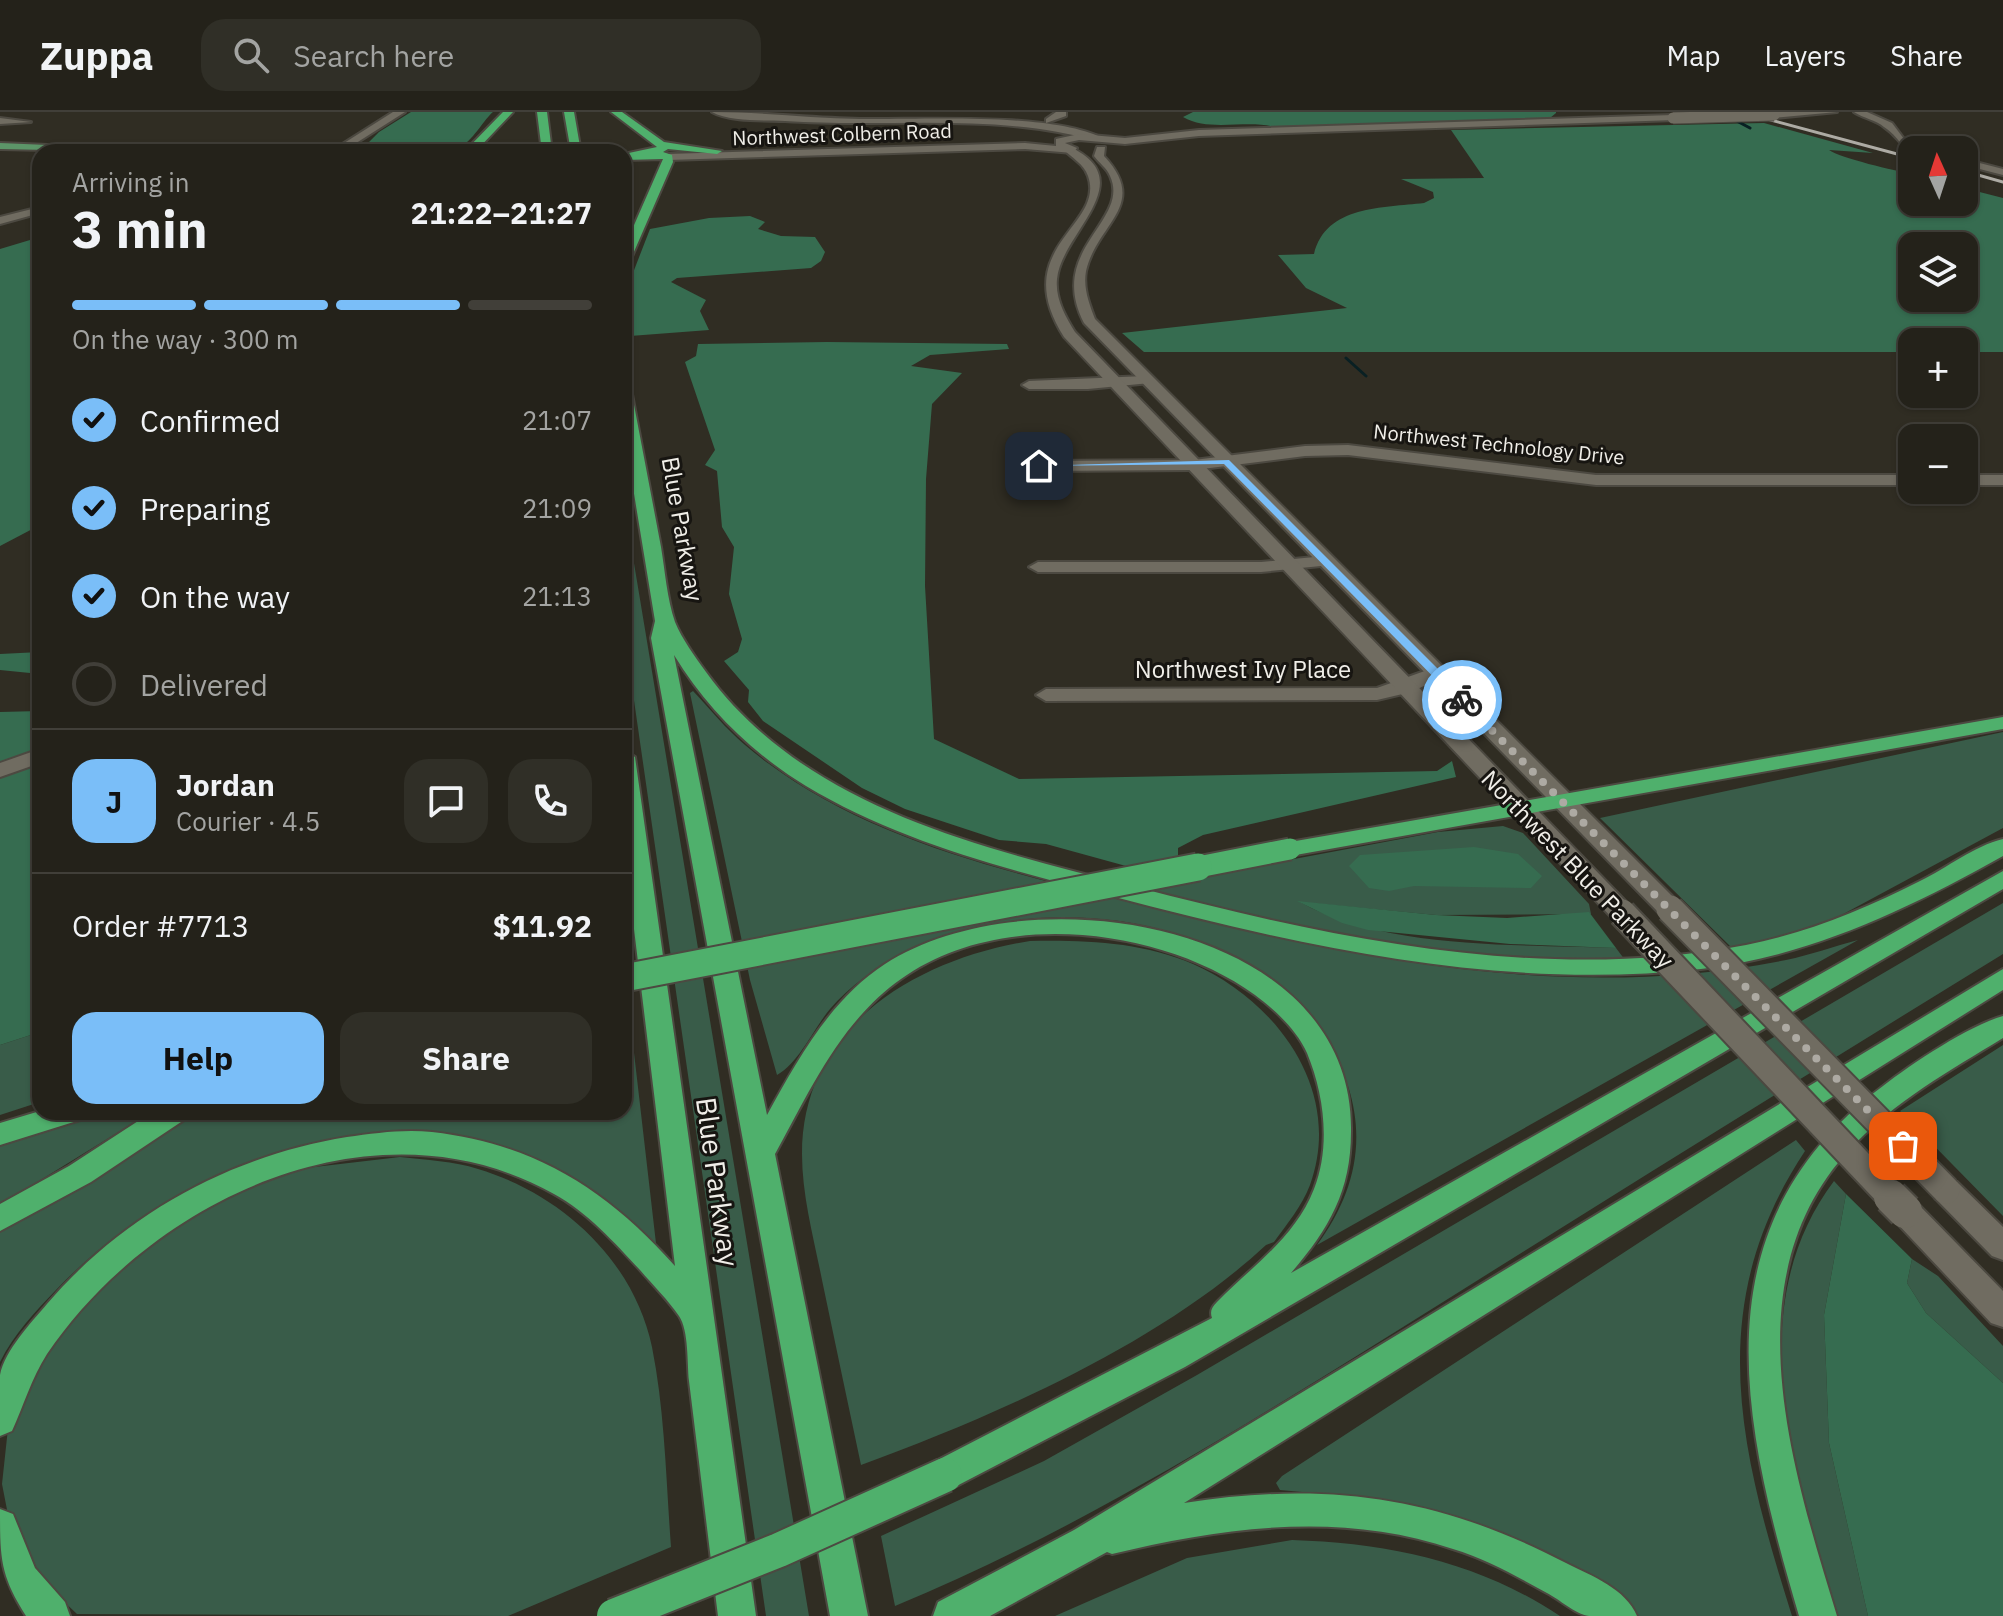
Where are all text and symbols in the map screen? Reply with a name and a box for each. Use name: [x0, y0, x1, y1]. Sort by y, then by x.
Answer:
search box: [201, 19, 761, 91]
text: Zuppa: [40, 31, 153, 80]
icon: search: [229, 33, 273, 77]
text: Search here: [293, 36, 454, 75]
text: Map: [1666, 37, 1720, 74]
text: Layers: [1764, 37, 1846, 74]
text: Share: [1890, 37, 1963, 74]
street label: Northwest Colbern Road: [732, 117, 952, 151]
north arrow: [1898, 136, 1978, 216]
map controls: [1898, 136, 1978, 504]
text: Arriving in: [72, 165, 189, 199]
text: 21:22–21:27: [411, 193, 592, 232]
text: 3 min: [72, 195, 208, 262]
button: layers: [1898, 232, 1978, 312]
text: On the way · 300 m: [72, 322, 298, 356]
button: +: [1898, 328, 1978, 408]
icon: check: [72, 398, 116, 442]
text: Confirmed: [140, 401, 281, 440]
text: 21:07: [522, 403, 592, 437]
street label: Northwest Technology Drive: [1372, 417, 1626, 471]
button: −: [1898, 424, 1978, 504]
pin: [1005, 432, 1073, 500]
icon: home: [1017, 444, 1061, 488]
street label: Blue Parkway: [655, 454, 711, 604]
icon: check: [72, 486, 116, 530]
text: Preparing: [140, 489, 270, 528]
text: 21:09: [522, 491, 592, 525]
icon: check: [72, 574, 116, 618]
text: On the way: [140, 577, 290, 616]
text: 21:13: [522, 579, 592, 613]
street label: Northwest Ivy Place: [1135, 653, 1351, 685]
courier: [1422, 660, 1502, 740]
text: Delivered: [140, 665, 268, 704]
icon: bike: [1440, 678, 1484, 722]
button: chat: [404, 759, 488, 843]
button: phone: [508, 759, 592, 843]
street label: Northwest Blue Parkway: [1475, 763, 1681, 975]
text: Jordan: [176, 765, 275, 804]
text: J: [106, 782, 122, 821]
text: Courier · 4.5: [176, 804, 320, 838]
text: Order #7713: [72, 906, 249, 945]
text: $11.92: [493, 906, 592, 945]
button: Help: [72, 1012, 324, 1104]
button: Share: [340, 1012, 592, 1104]
street label: Blue Parkway: [688, 1095, 748, 1269]
pin: [1869, 1112, 1937, 1180]
icon: bag: [1881, 1124, 1925, 1168]

